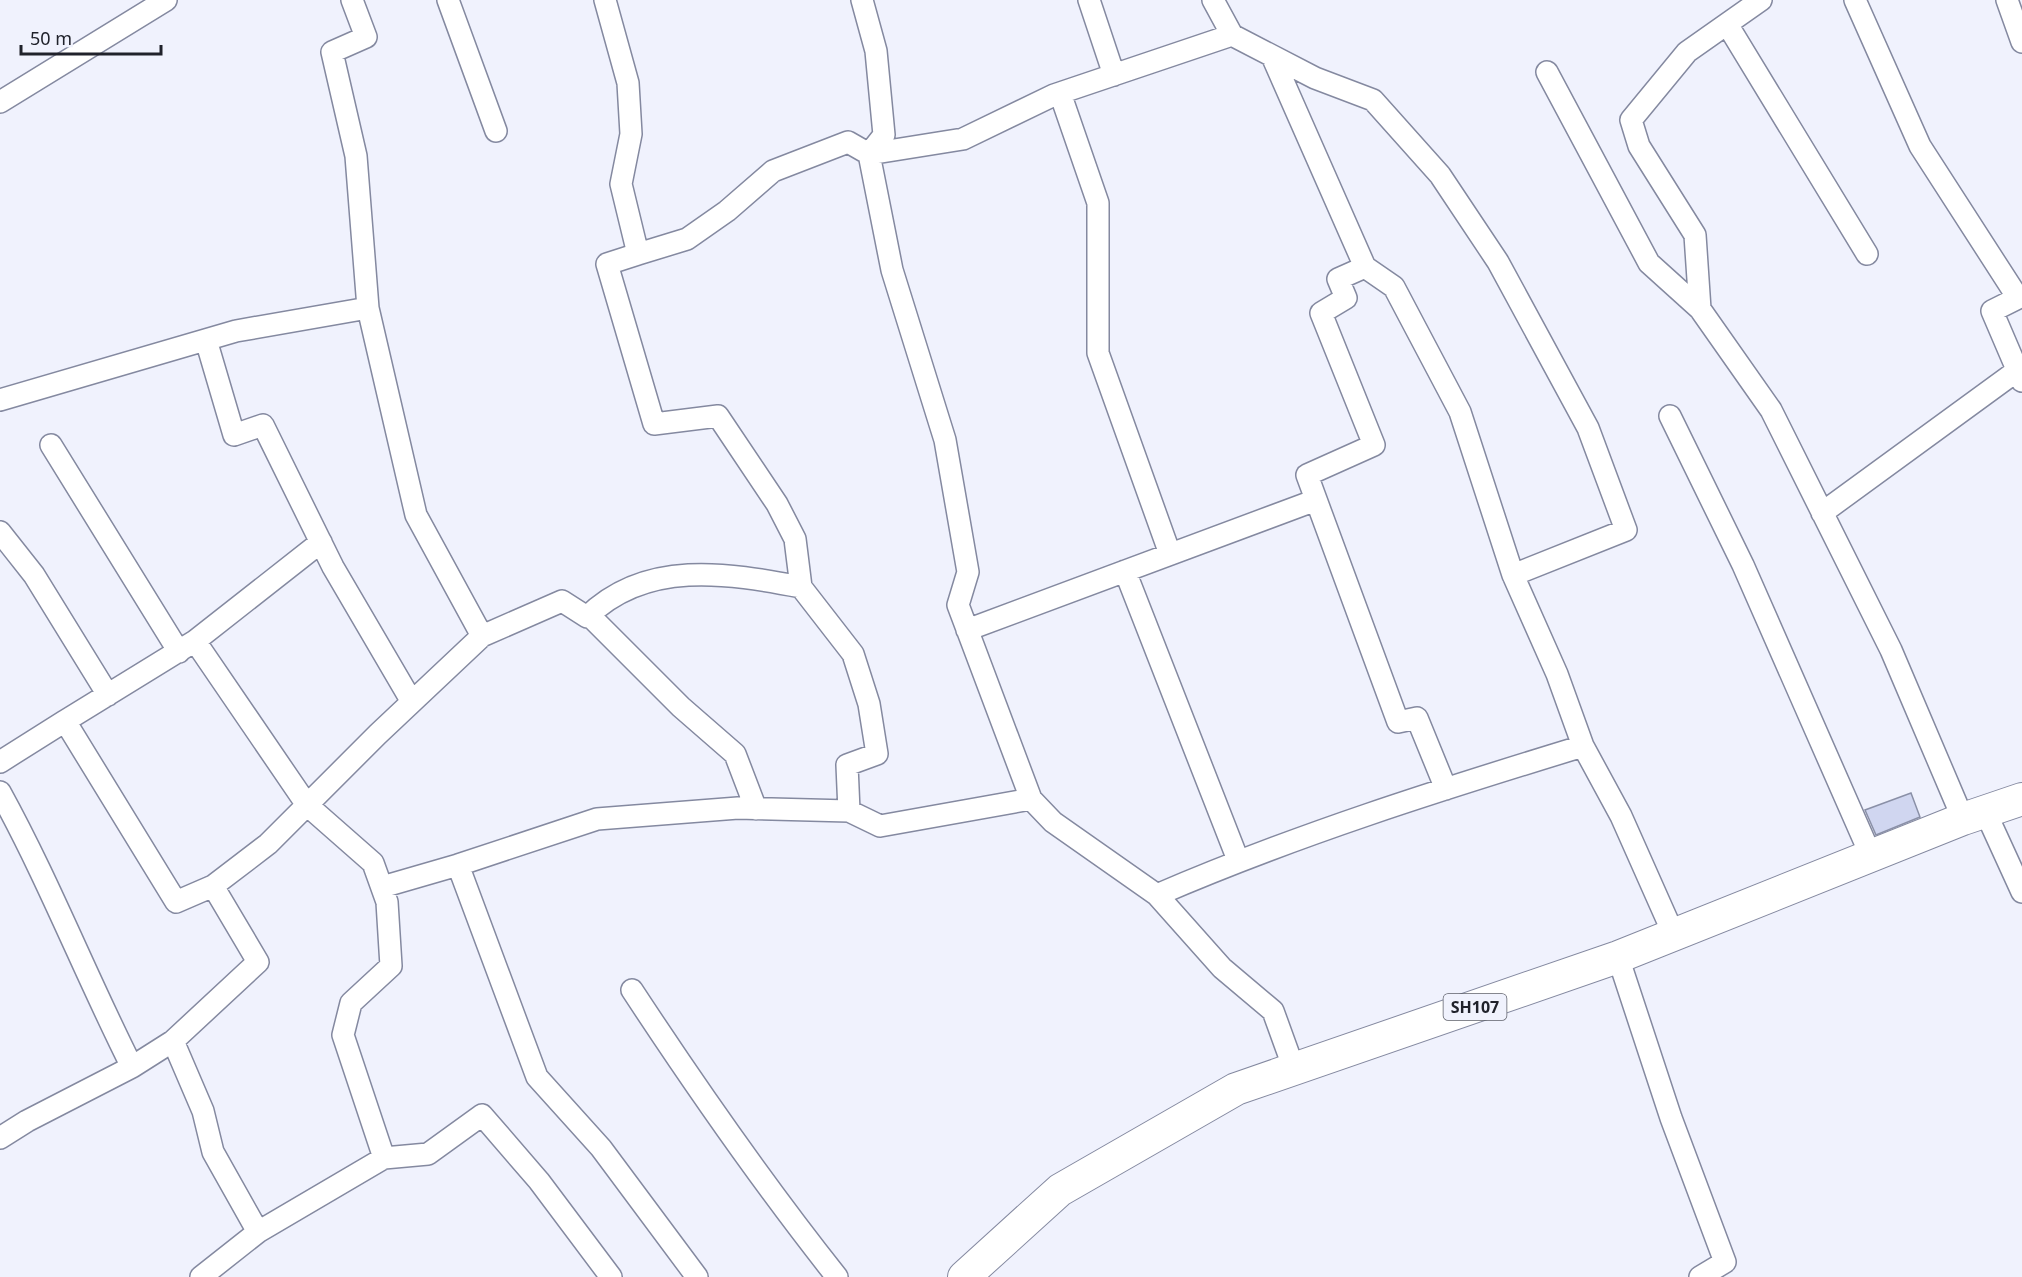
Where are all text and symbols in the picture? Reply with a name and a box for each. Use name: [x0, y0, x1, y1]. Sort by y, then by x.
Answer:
scale bar: [21, 18, 160, 56]
text: 50 m: [30, 26, 72, 50]
road number: SH107: [1444, 994, 1506, 1020]

